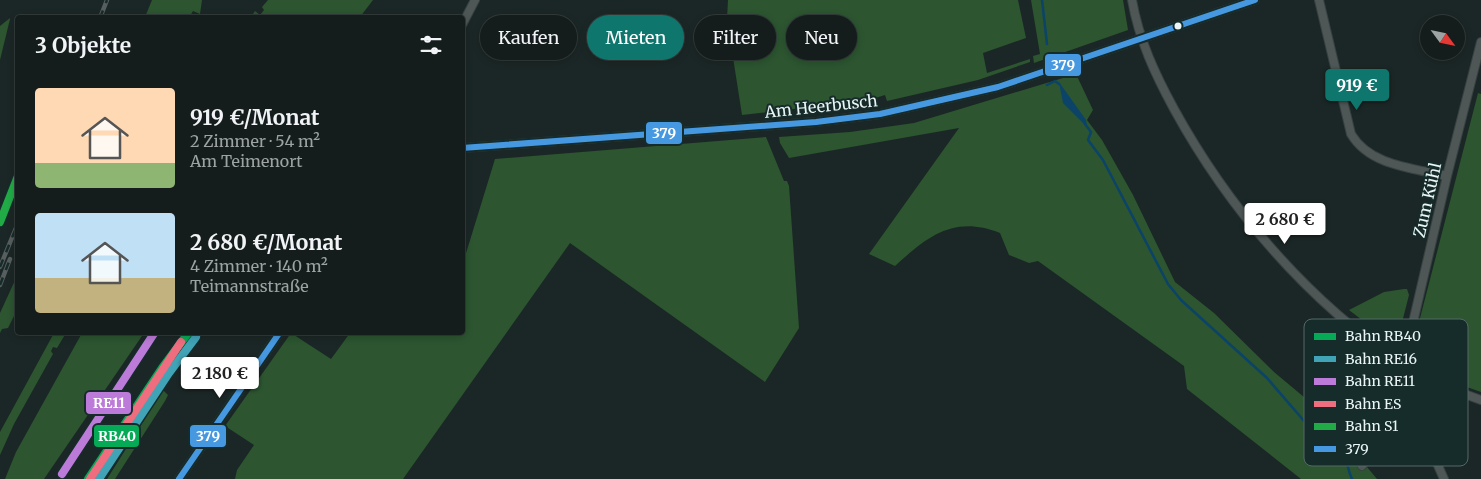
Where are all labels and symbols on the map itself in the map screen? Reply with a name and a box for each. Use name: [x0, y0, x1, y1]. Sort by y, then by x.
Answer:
north arrow: [1420, 15, 1465, 60]
unlabelled marker: [1173, 21, 1183, 31]
line badge: 379: [1044, 53, 1082, 77]
text: 379: [1051, 56, 1075, 74]
pin: 919 €: [1322, 68, 1392, 111]
street label: Am Heerbusch: [763, 90, 879, 122]
line badge: 379: [645, 121, 683, 145]
text: 379: [652, 124, 676, 142]
street label: Zum Kühl: [1409, 161, 1445, 239]
pin: 2 680 €: [1239, 202, 1331, 245]
legend: [1304, 319, 1468, 466]
text: Bahn RB40: [1345, 327, 1421, 345]
text: Bahn RE16: [1345, 350, 1417, 368]
pin: 2 180 €: [174, 356, 266, 399]
text: Bahn RE11: [1345, 372, 1415, 390]
line badge: RE11: [85, 391, 132, 415]
text: RE11: [93, 394, 125, 412]
text: Bahn ES: [1345, 395, 1401, 413]
text: Bahn S1: [1345, 417, 1398, 435]
line badge: RB40: [93, 424, 140, 448]
line badge: 379: [189, 424, 227, 448]
text: RB40: [98, 427, 136, 445]
text: 379: [196, 427, 220, 445]
text: 379: [1345, 440, 1369, 458]

